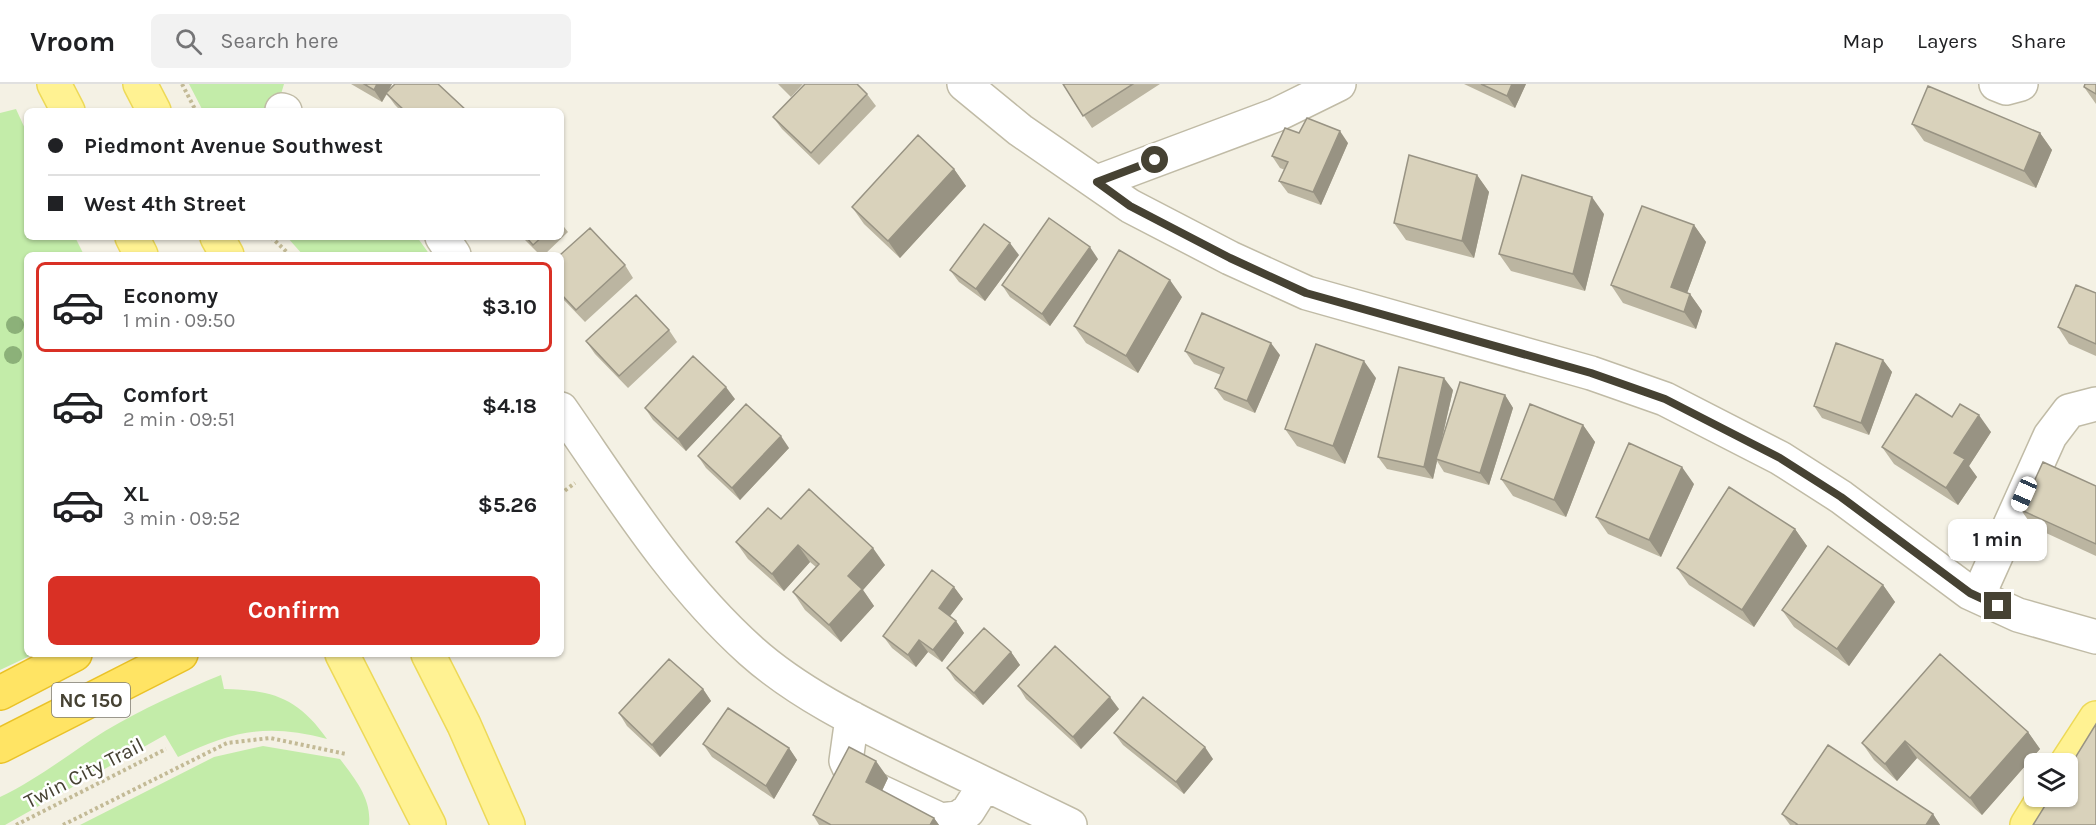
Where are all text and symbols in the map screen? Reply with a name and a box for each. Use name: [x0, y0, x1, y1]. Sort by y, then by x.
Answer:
search box: [151, 14, 571, 68]
text: Vroom: [30, 25, 115, 58]
icon: search: [172, 25, 205, 58]
text: Search here: [220, 28, 339, 54]
text: Map: [1842, 29, 1884, 53]
text: Layers: [1917, 29, 1978, 53]
text: Share: [2011, 29, 2066, 53]
text: Piedmont Avenue Southwest: [84, 133, 383, 159]
route start: [1141, 146, 1168, 173]
text: West 4th Street: [84, 191, 246, 217]
icon: car: [51, 280, 105, 334]
text: Economy: [123, 283, 218, 309]
text: $3.10: [482, 294, 537, 320]
text: 1 min · 09:50: [123, 309, 235, 332]
icon: car: [51, 379, 105, 433]
text: Comfort: [123, 382, 208, 408]
text: $4.18: [482, 393, 537, 419]
text: 2 min · 09:51: [123, 408, 235, 431]
car: [2008, 474, 2040, 514]
icon: car: [51, 478, 105, 532]
text: XL: [123, 481, 149, 507]
text: $5.26: [478, 492, 537, 518]
text: 3 min · 09:52: [123, 507, 240, 530]
callout: 1 min: [1948, 519, 2048, 561]
text: 1 min: [1972, 528, 2023, 551]
button: Confirm: [48, 576, 540, 645]
route end: [1984, 592, 2011, 619]
road number: NC 150: [52, 683, 130, 717]
street label: Twin City Trail: [20, 733, 148, 813]
map controls: [2024, 753, 2078, 807]
button: layers: [2024, 753, 2078, 807]

